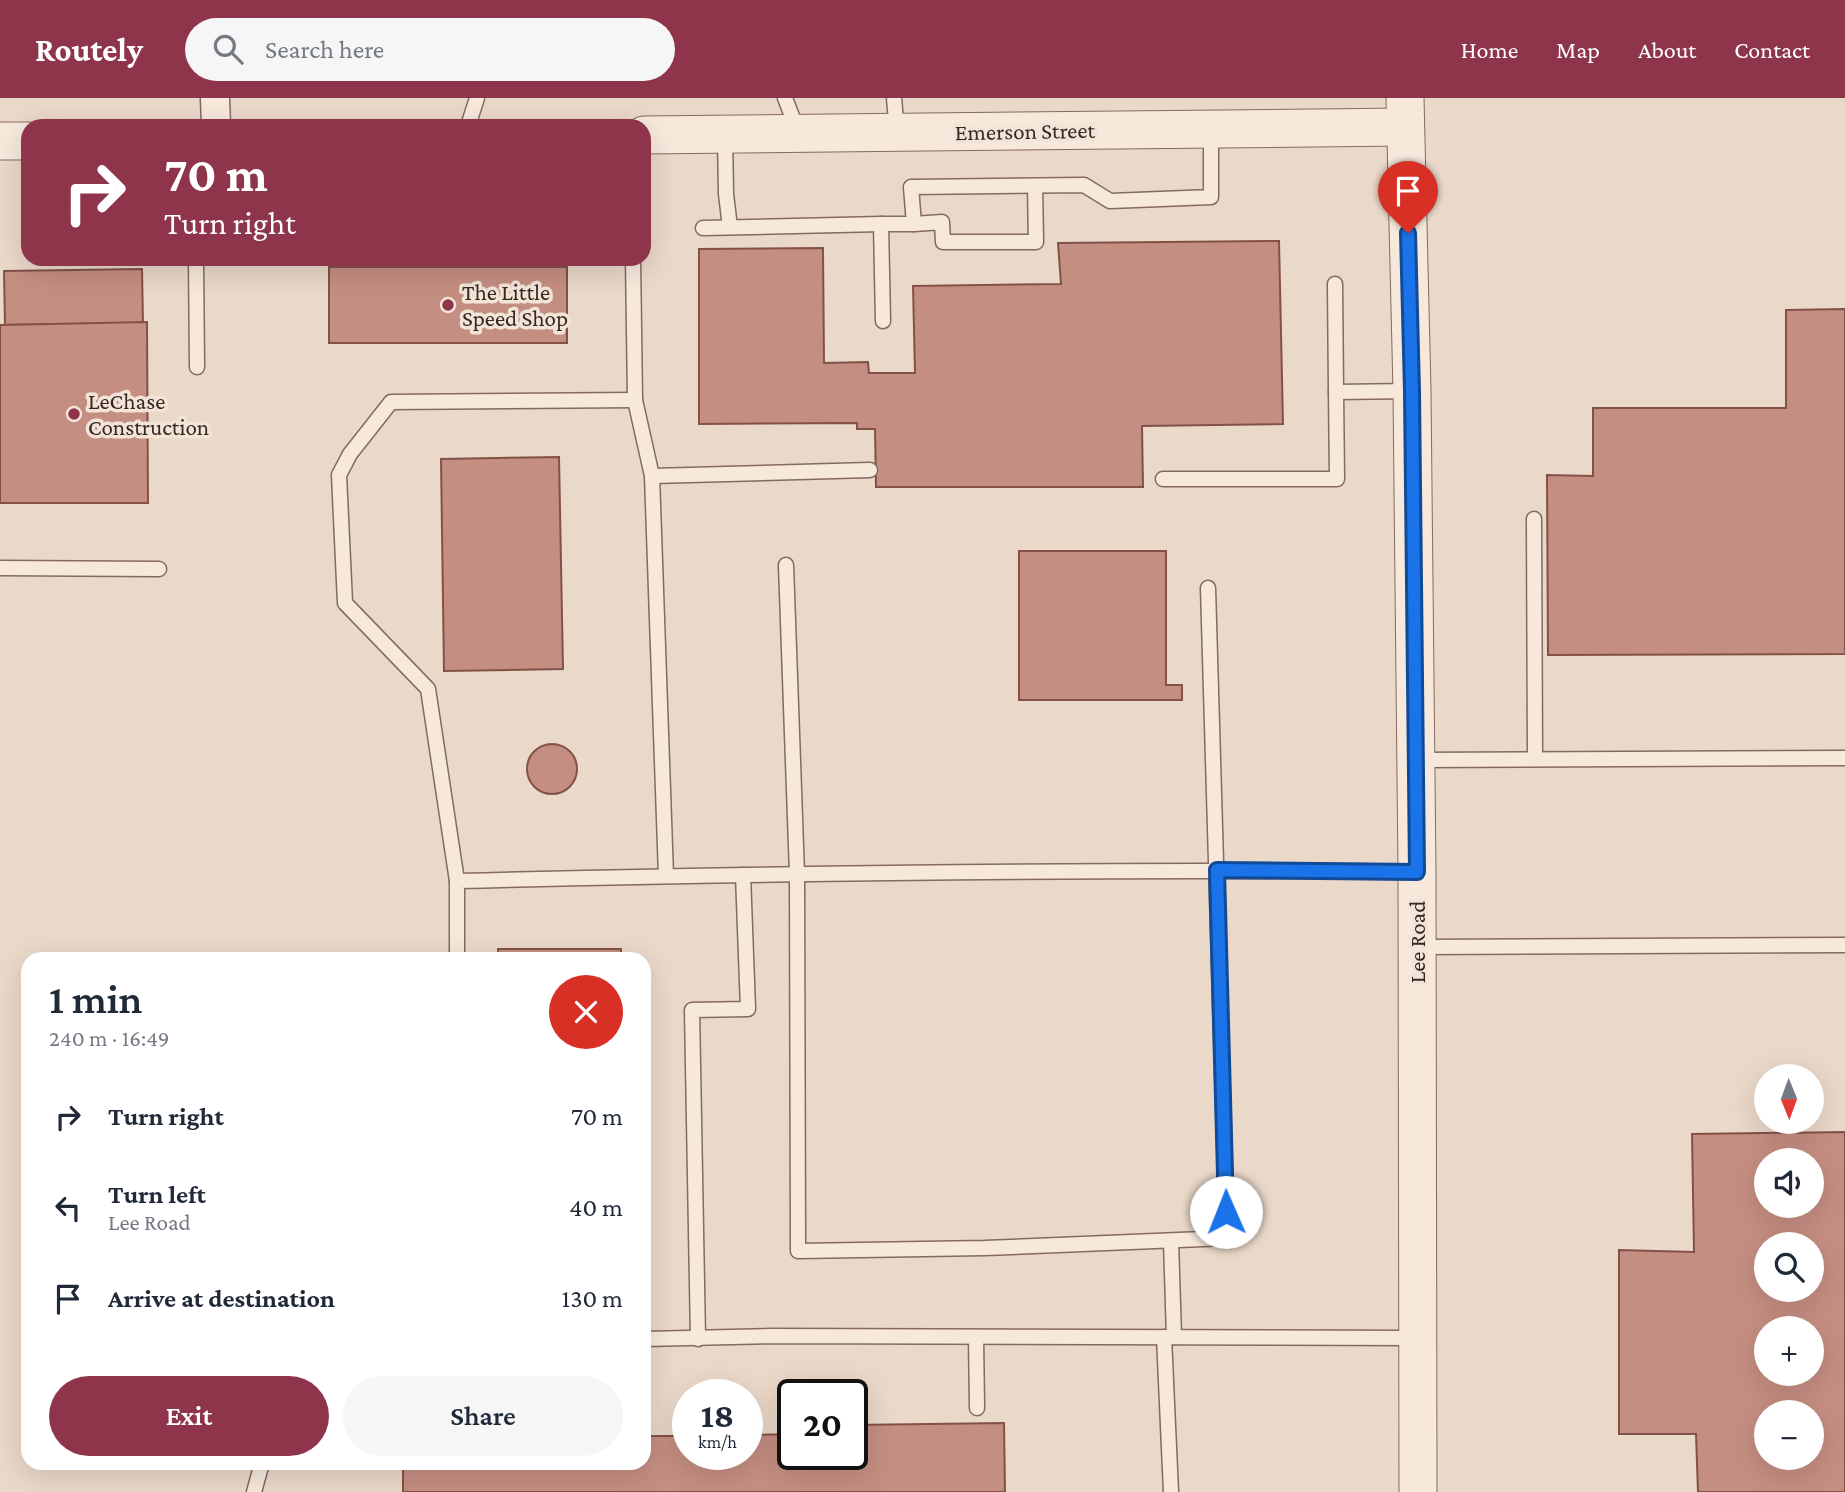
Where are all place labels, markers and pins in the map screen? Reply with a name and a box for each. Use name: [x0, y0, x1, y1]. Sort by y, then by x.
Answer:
pin: [1378, 161, 1438, 233]
place label: The Little Speed Shop: [462, 279, 568, 331]
marker: The Little Speed Shop: [440, 297, 456, 313]
place label: LeChase Construction: [88, 388, 209, 440]
marker: LeChase Construction: [66, 406, 82, 422]

